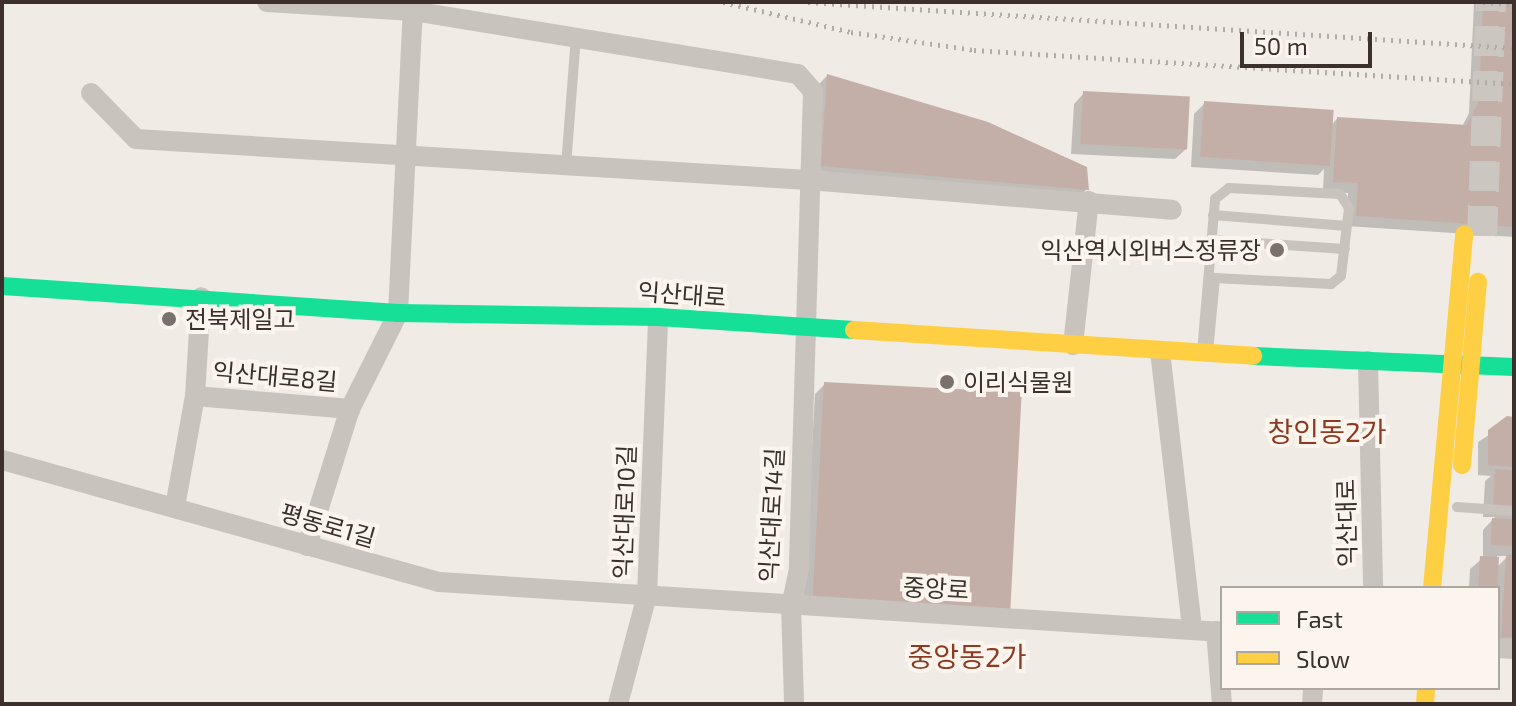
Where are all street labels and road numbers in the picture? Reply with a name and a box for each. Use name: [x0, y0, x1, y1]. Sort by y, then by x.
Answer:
street label: 익산대로: [637, 277, 727, 311]
street label: 익산대로8길: [211, 356, 339, 396]
street label: 익산대로10길: [607, 444, 641, 580]
street label: 익산대로14길: [753, 447, 789, 583]
street label: 익산대로: [1331, 479, 1361, 567]
street label: 평동로1길: [277, 498, 379, 552]
street label: 중앙로: [902, 572, 970, 604]

